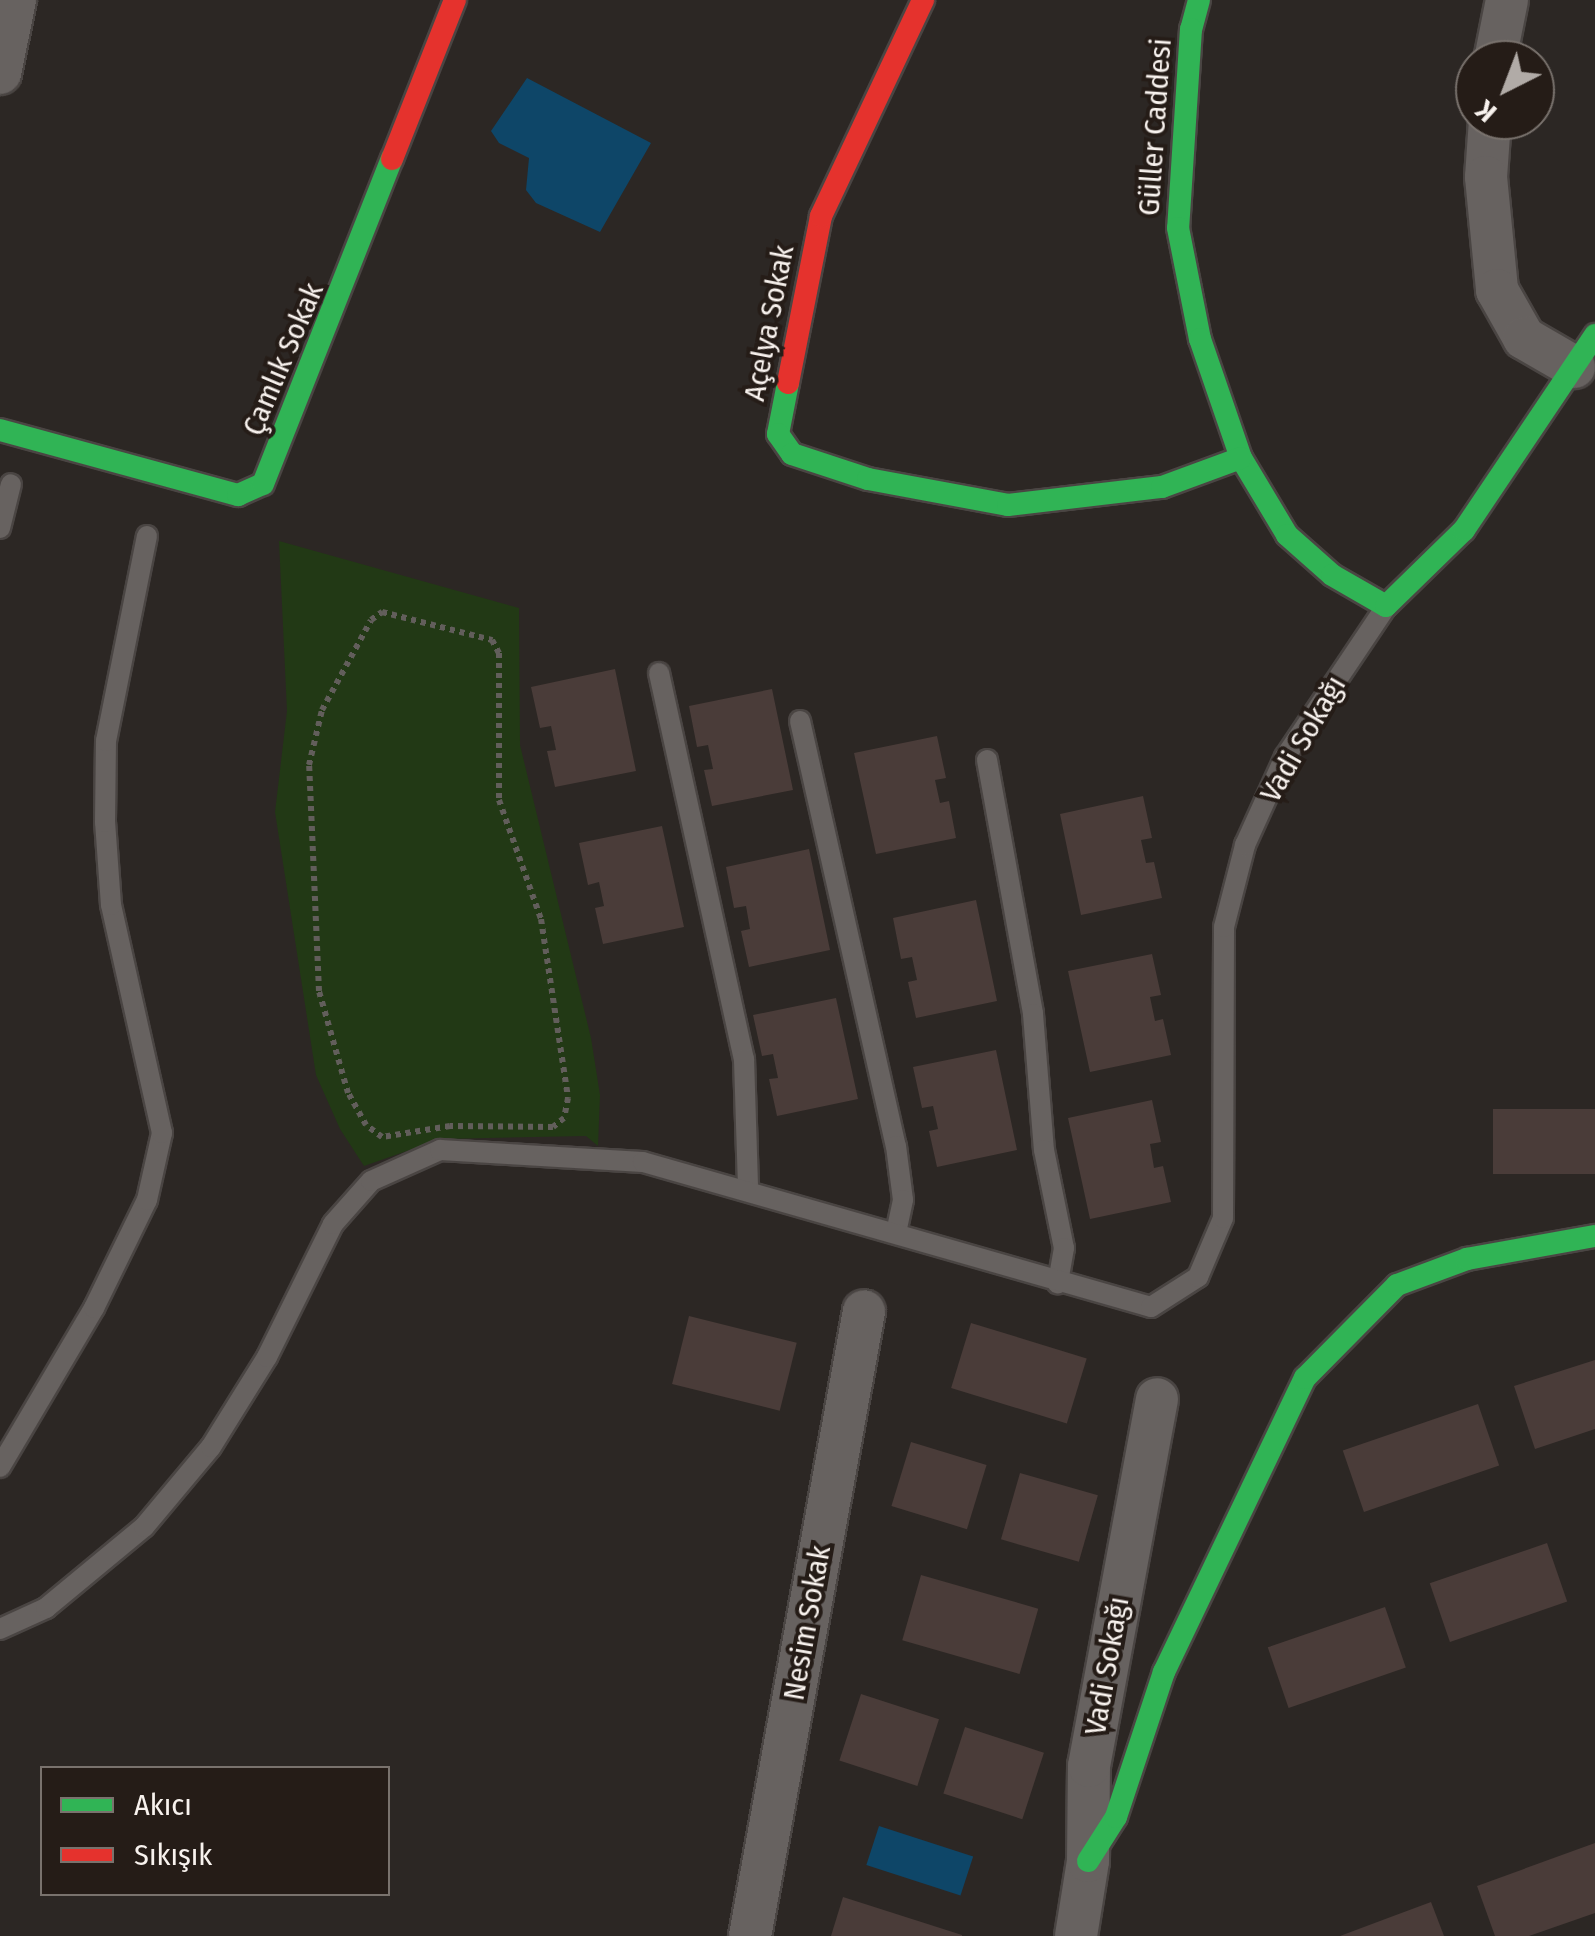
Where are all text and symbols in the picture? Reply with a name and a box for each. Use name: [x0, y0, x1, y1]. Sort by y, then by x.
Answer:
street label: Güller Caddesi: [1131, 37, 1179, 217]
north arrow: [1455, 40, 1555, 140]
text: K: [1469, 93, 1503, 129]
street label: Açelya Sokak: [736, 242, 802, 404]
street label: Çamlık Sokak: [235, 277, 331, 441]
street label: Vadi Sokağı: [1252, 670, 1354, 808]
street label: Nesim Sokak: [776, 1543, 838, 1703]
street label: Vadi Sokağı: [1077, 1594, 1137, 1738]
legend: [40, 1766, 390, 1896]
text: Akıcı: [134, 1787, 192, 1823]
text: Sıkışık: [134, 1837, 212, 1873]

